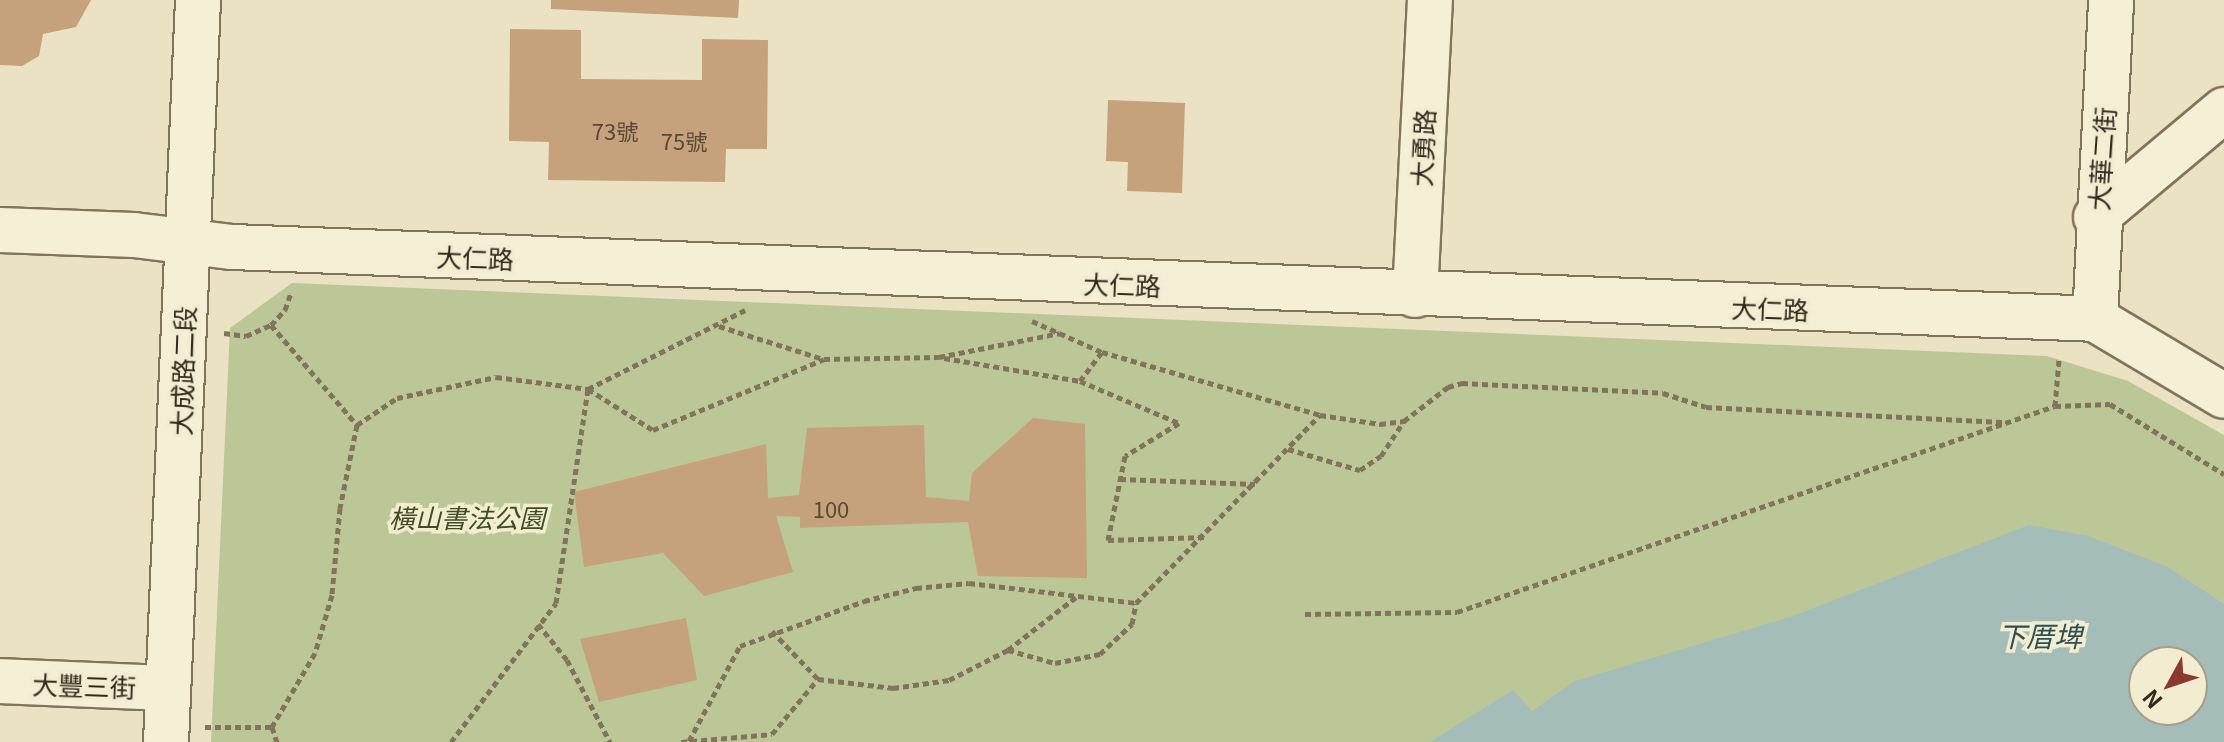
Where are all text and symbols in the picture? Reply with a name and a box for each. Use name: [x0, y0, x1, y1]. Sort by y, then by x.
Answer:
street label: 大華二街: [2082, 106, 2120, 212]
street label: 大勇路: [1404, 108, 1440, 188]
house number: 73號: [592, 118, 638, 144]
house number: 75號: [661, 128, 707, 154]
street label: 大仁路: [435, 240, 515, 274]
street label: 大仁路: [1082, 267, 1162, 301]
street label: 大仁路: [1730, 291, 1810, 325]
street label: 大成路二段: [164, 305, 200, 437]
house number: 100: [813, 496, 849, 522]
park label: 橫山書法公園: [389, 501, 545, 533]
water label: 下厝埤: [1998, 618, 2082, 652]
north arrow: [2128, 646, 2208, 726]
street label: 大豐三街: [31, 668, 137, 702]
text: N: [2134, 684, 2169, 717]

